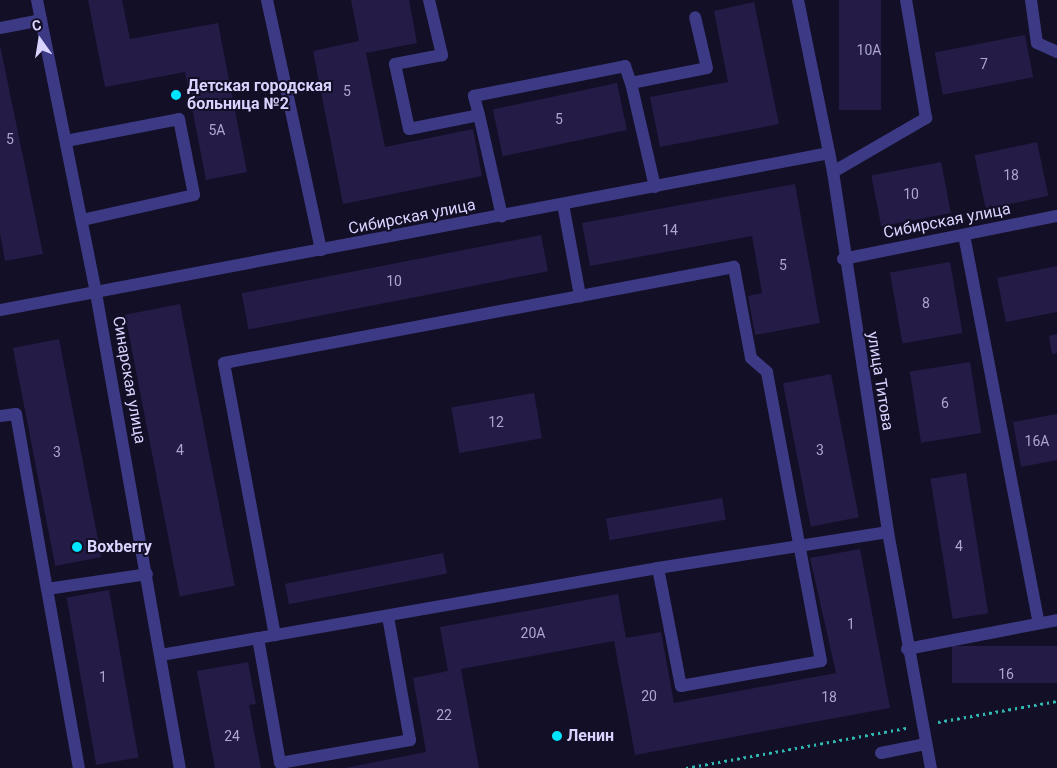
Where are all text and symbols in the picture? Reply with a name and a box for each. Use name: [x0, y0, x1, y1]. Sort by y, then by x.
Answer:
north arrow: [15, 15, 65, 65]
text: С: [30, 17, 43, 34]
house number: 10А: [857, 42, 881, 58]
house number: 7: [980, 56, 988, 72]
place label: Детская городская больница №2: [187, 76, 332, 114]
house number: 5: [343, 83, 351, 99]
marker: Детская городская больница №2: [169, 88, 183, 102]
house number: 5: [555, 111, 563, 127]
house number: 5А: [208, 122, 226, 138]
house number: 5: [6, 131, 14, 147]
house number: 18: [1003, 167, 1019, 183]
house number: 10: [903, 186, 919, 202]
street label: Сибирская улица: [347, 195, 477, 239]
street label: Сибирская улица: [882, 199, 1012, 243]
house number: 14: [662, 222, 678, 238]
house number: 5: [779, 257, 787, 273]
house number: 10: [386, 273, 402, 289]
house number: 8: [922, 295, 930, 311]
street label: Синарская улица: [108, 315, 150, 445]
street label: улица Титова: [863, 330, 897, 432]
house number: 6: [941, 395, 949, 411]
house number: 12: [488, 414, 504, 430]
house number: 16А: [1025, 433, 1049, 449]
house number: 4: [176, 442, 184, 458]
house number: 3: [816, 442, 824, 458]
house number: 3: [53, 444, 61, 460]
place label: Boxberry: [87, 537, 152, 557]
house number: 4: [955, 538, 963, 554]
marker: Boxberry: [71, 541, 83, 553]
house number: 1: [847, 616, 855, 632]
house number: 20А: [521, 625, 545, 641]
house number: 16: [998, 666, 1014, 682]
house number: 1: [99, 669, 107, 685]
house number: 20: [641, 688, 657, 704]
house number: 18: [821, 689, 837, 705]
house number: 22: [436, 707, 452, 723]
place label: Ленин: [567, 726, 614, 746]
house number: 24: [224, 728, 240, 744]
marker: Ленин: [551, 730, 563, 742]

